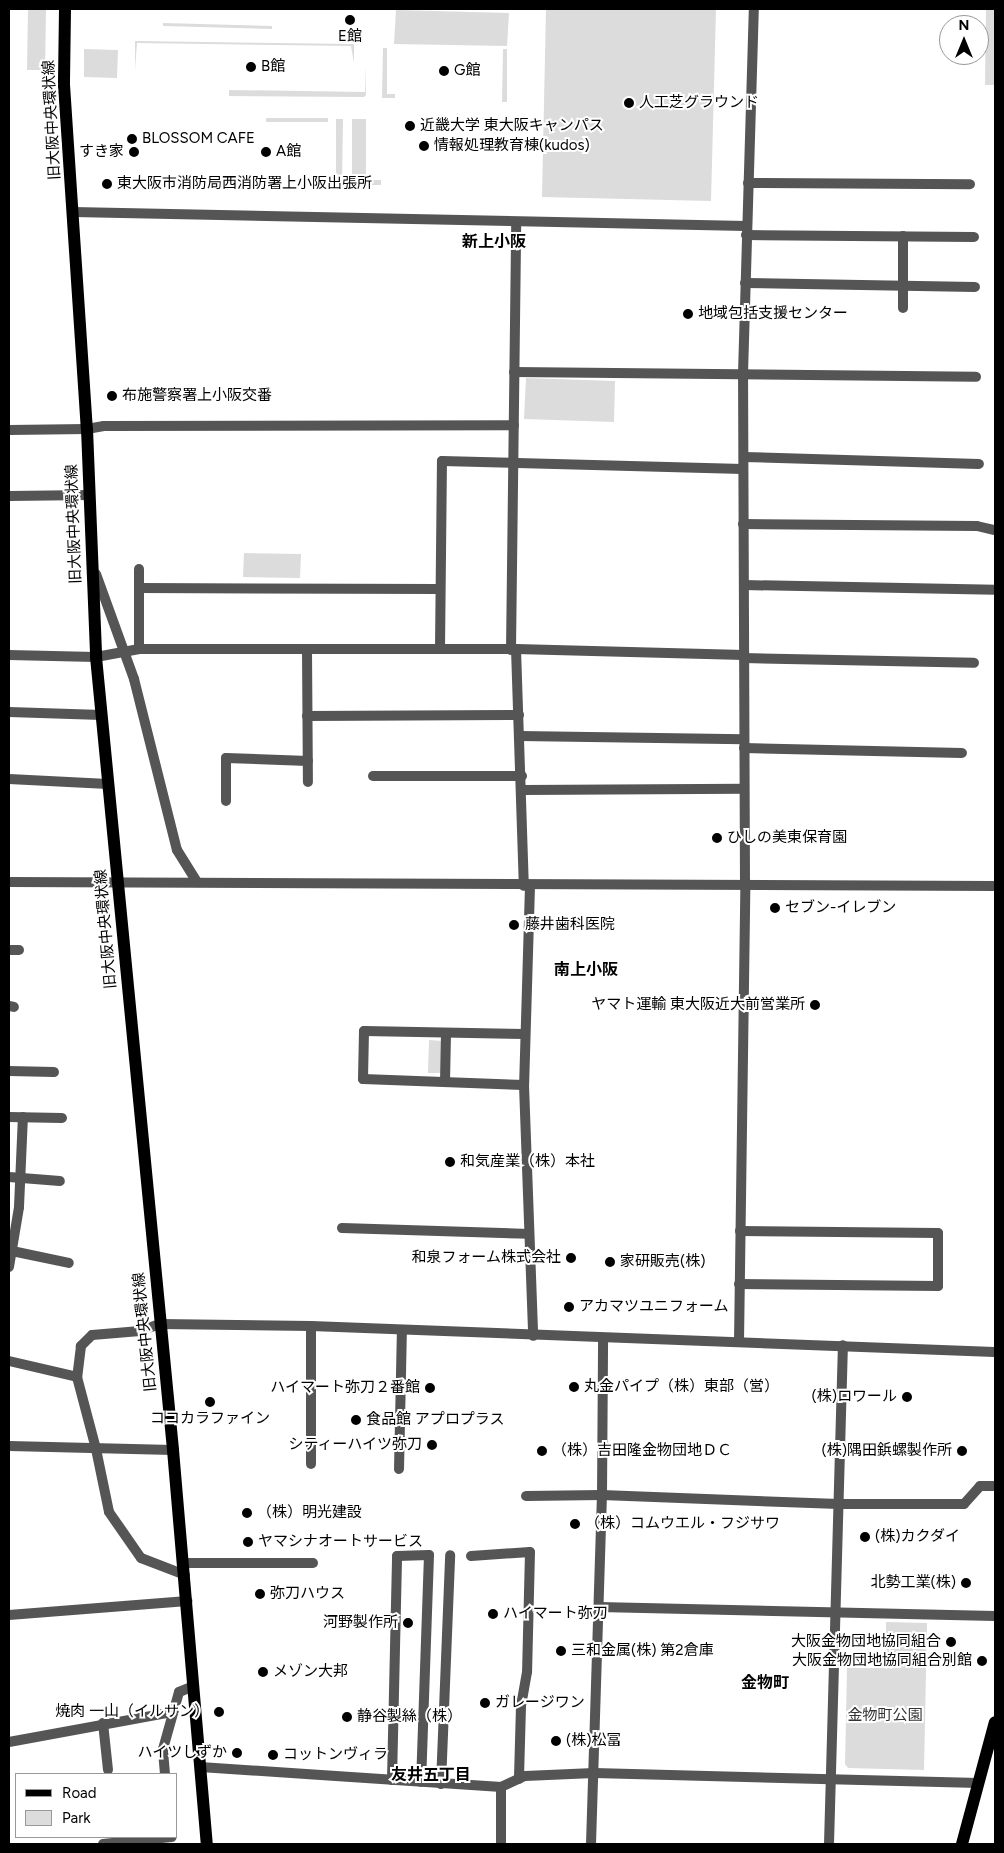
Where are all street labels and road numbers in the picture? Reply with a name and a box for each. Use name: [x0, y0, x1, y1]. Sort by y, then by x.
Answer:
street label: 旧大阪中央環状線: [40, 60, 64, 180]
street label: 旧大阪中央環状線: [63, 464, 85, 584]
street label: 旧大阪中央環状線: [92, 868, 120, 990]
street label: 旧大阪中央環状線: [130, 1271, 160, 1393]

